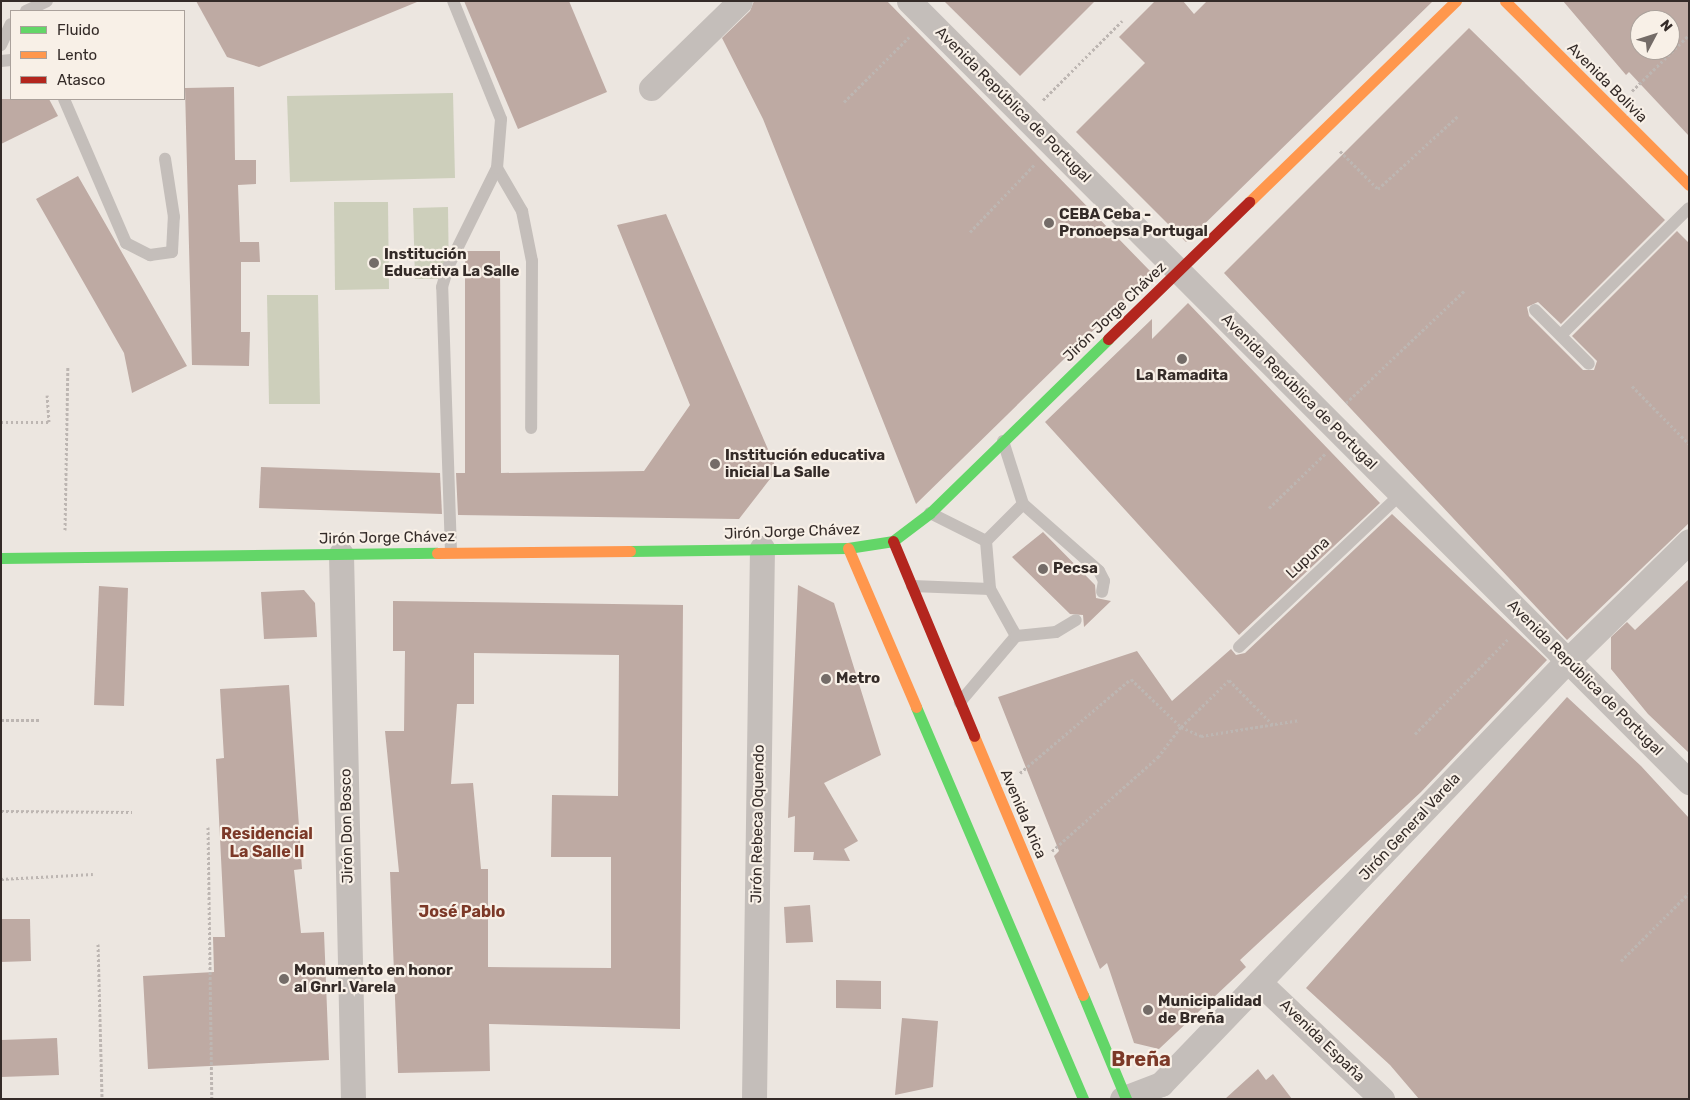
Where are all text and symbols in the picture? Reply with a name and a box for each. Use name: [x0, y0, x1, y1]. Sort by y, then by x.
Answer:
legend: [10, 10, 185, 100]
north arrow: [1630, 10, 1680, 60]
text: N: [1656, 16, 1676, 35]
text: Fluido: [57, 21, 100, 39]
street label: Avenida República de Portugal: [931, 23, 1095, 187]
street label: Avenida Bolivia: [1563, 39, 1651, 127]
text: Lento: [57, 46, 97, 64]
text: Atasco: [57, 71, 105, 89]
place label: CEBA Ceba - Pronoepsa Portugal: [1059, 205, 1208, 240]
marker: CEBA Ceba - Pronoepsa Portugal: [1043, 217, 1055, 229]
place label: Institución Educativa La Salle: [384, 245, 519, 280]
marker: Institución Educativa La Salle: [368, 257, 380, 269]
street label: Jirón Jorge Chávez: [1060, 258, 1170, 366]
street label: Avenida República de Portugal: [1217, 310, 1381, 474]
marker: La Ramadita: [1176, 353, 1188, 365]
place label: La Ramadita: [1136, 367, 1228, 385]
place label: Institución educativa inicial La Salle: [725, 446, 885, 481]
marker: Institución educativa inicial La Salle: [709, 458, 721, 470]
street label: Jirón Jorge Chávez: [724, 521, 860, 543]
street label: Jirón Jorge Chávez: [319, 528, 455, 548]
street label: Lupuna: [1283, 533, 1333, 583]
place label: Pecsa: [1053, 560, 1098, 578]
marker: Pecsa: [1037, 563, 1049, 575]
street label: Avenida República de Portugal: [1503, 596, 1667, 760]
place label: Metro: [836, 670, 880, 688]
marker: Metro: [820, 673, 832, 685]
street label: Jirón Rebeca Oquendo: [748, 744, 768, 904]
street label: Avenida Arica: [996, 767, 1050, 861]
street label: Jirón Don Bosco: [337, 768, 357, 884]
street label: Jirón General Varela: [1356, 769, 1464, 885]
district label: Residencial La Salle II: [221, 824, 313, 862]
district label: José Pablo: [419, 902, 505, 922]
place label: Monumento en honor al Gnrl. Varela: [294, 961, 453, 996]
marker: Monumento en honor al Gnrl. Varela: [278, 973, 290, 985]
place label: Municipalidad de Breña: [1158, 992, 1262, 1027]
street label: Avenida España: [1276, 996, 1368, 1086]
marker: Municipalidad de Breña: [1142, 1004, 1154, 1016]
district label: Breña: [1111, 1047, 1171, 1071]

